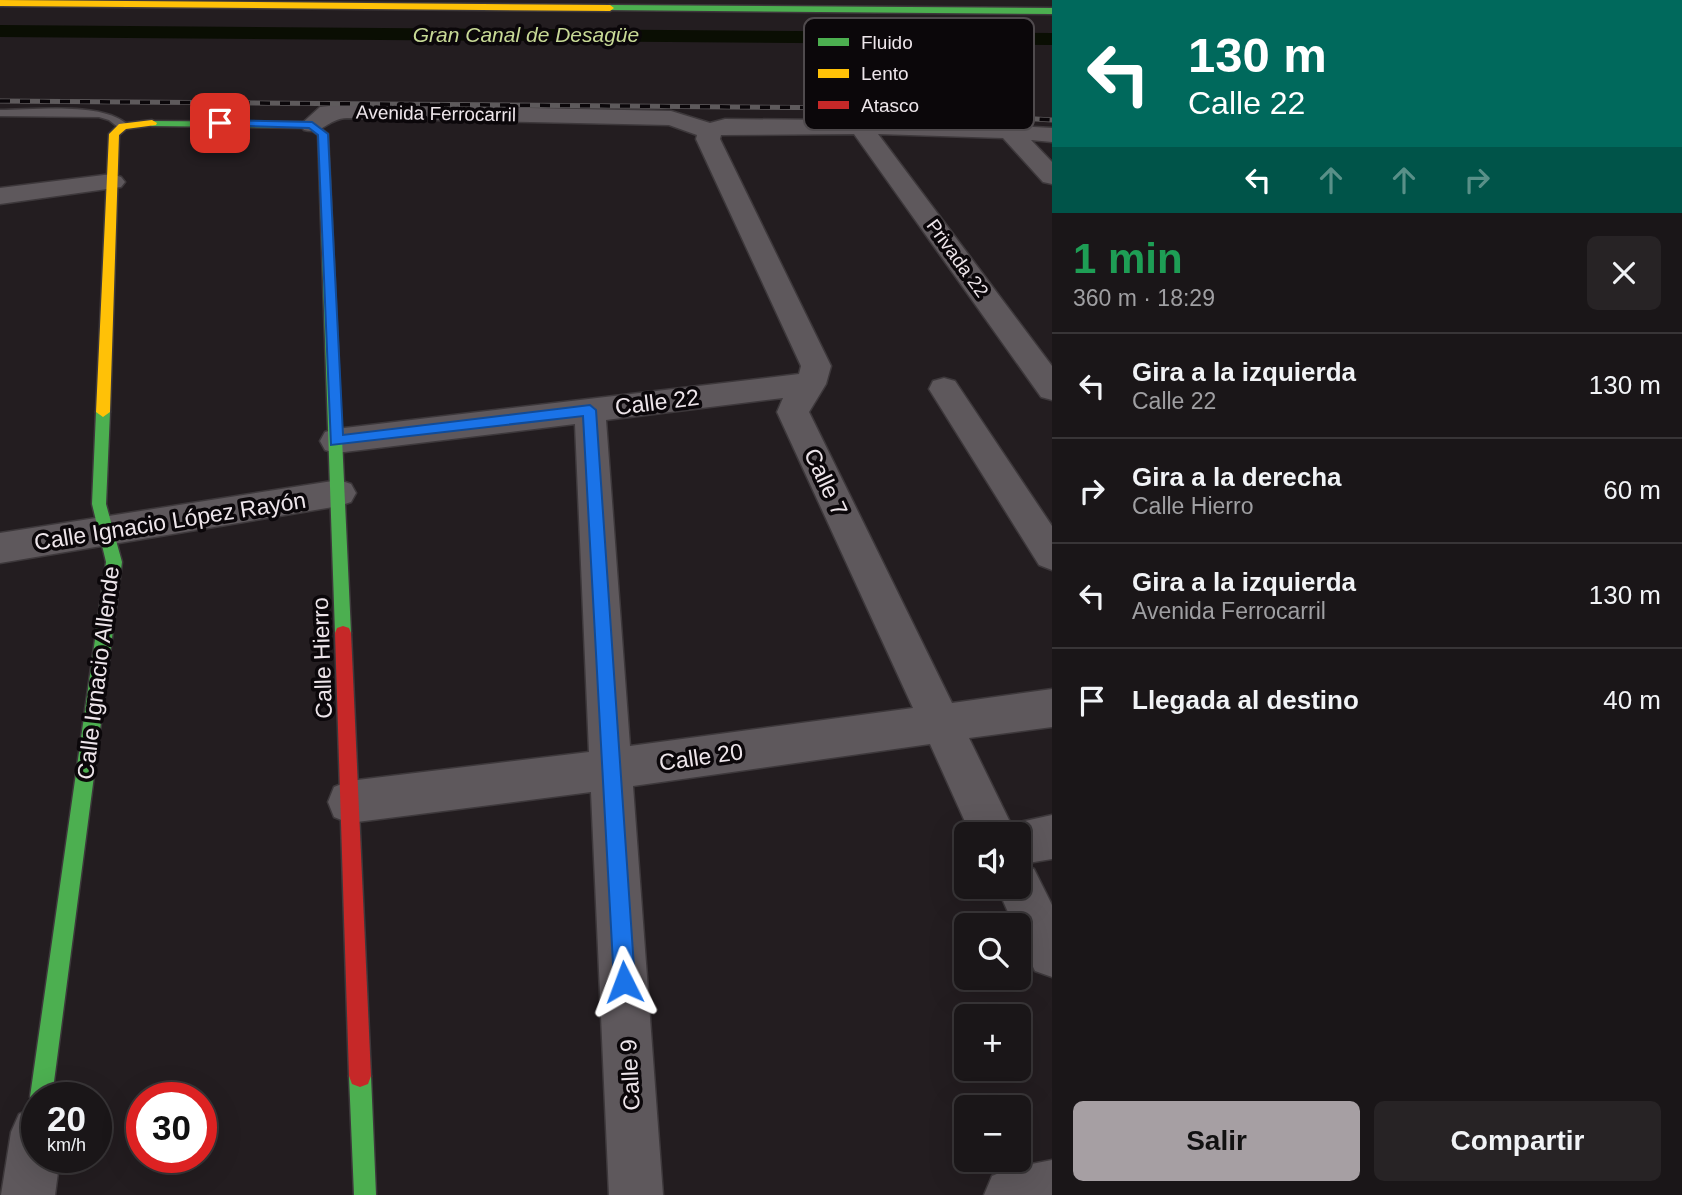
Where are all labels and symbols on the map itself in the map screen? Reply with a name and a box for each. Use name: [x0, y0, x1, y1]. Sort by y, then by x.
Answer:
legend: [804, 18, 1034, 130]
water label: Gran Canal de Desagüe: [413, 23, 639, 46]
text: Fluido: [861, 32, 913, 53]
text: Lento: [861, 63, 909, 84]
pin: [190, 93, 250, 153]
text: Atasco: [861, 95, 919, 116]
street label: Avenida Ferrocarril: [356, 102, 516, 125]
street label: Privada 22: [922, 215, 993, 301]
street label: Calle 22: [614, 384, 700, 420]
street label: Calle 7: [799, 444, 853, 520]
street label: Calle Ignacio López Rayón: [32, 487, 308, 555]
street label: Calle Ignacio Allende: [72, 565, 124, 781]
street label: Calle Hierro: [307, 597, 337, 719]
street label: Calle 20: [657, 738, 745, 776]
position arrow: [587, 945, 661, 1019]
street label: Calle 9: [615, 1039, 645, 1111]
speed limit sign: 30: [126, 1082, 217, 1173]

